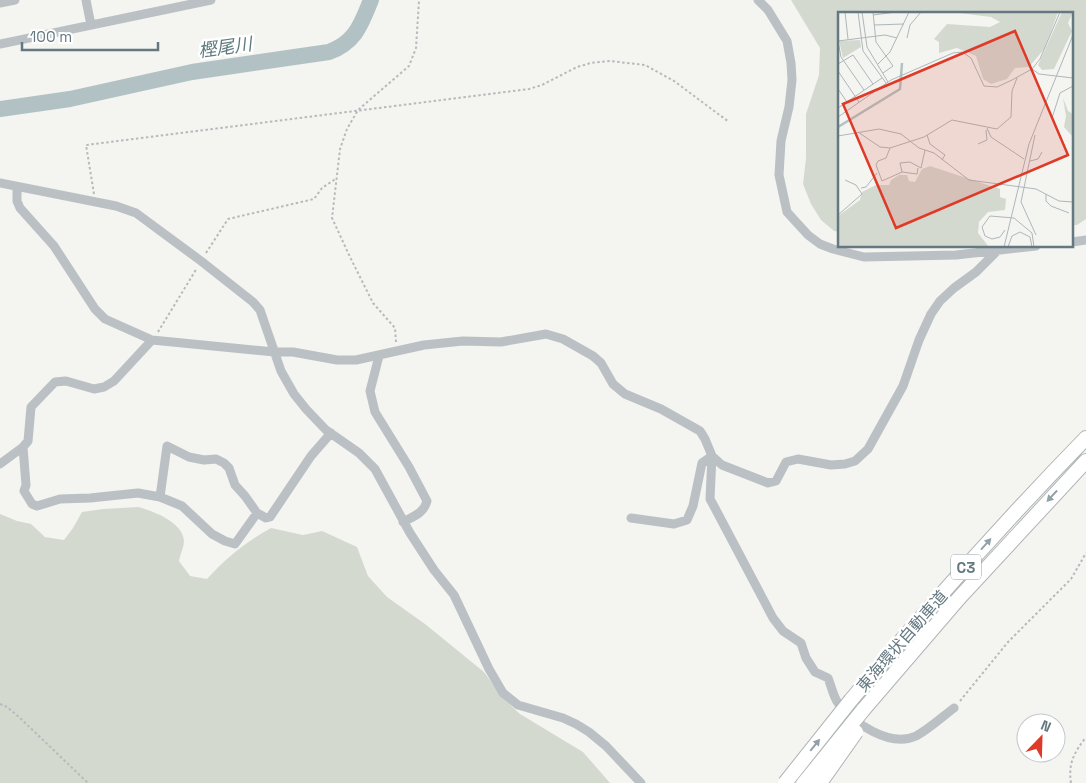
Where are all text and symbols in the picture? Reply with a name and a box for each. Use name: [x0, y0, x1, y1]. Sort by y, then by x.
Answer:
inset map: [838, 12, 1074, 248]
scale bar: [22, 20, 159, 52]
text: 100 m: [30, 27, 72, 46]
water label: 樫尾川: [197, 32, 255, 62]
one-way arrow: [1046, 490, 1058, 502]
one-way arrow: [980, 539, 992, 551]
road number: C3: [951, 554, 981, 580]
street label: 東海環状自動車道: [852, 586, 952, 696]
north arrow: [1016, 713, 1066, 763]
text: N: [1038, 716, 1054, 736]
one-way arrow: [810, 739, 821, 752]

